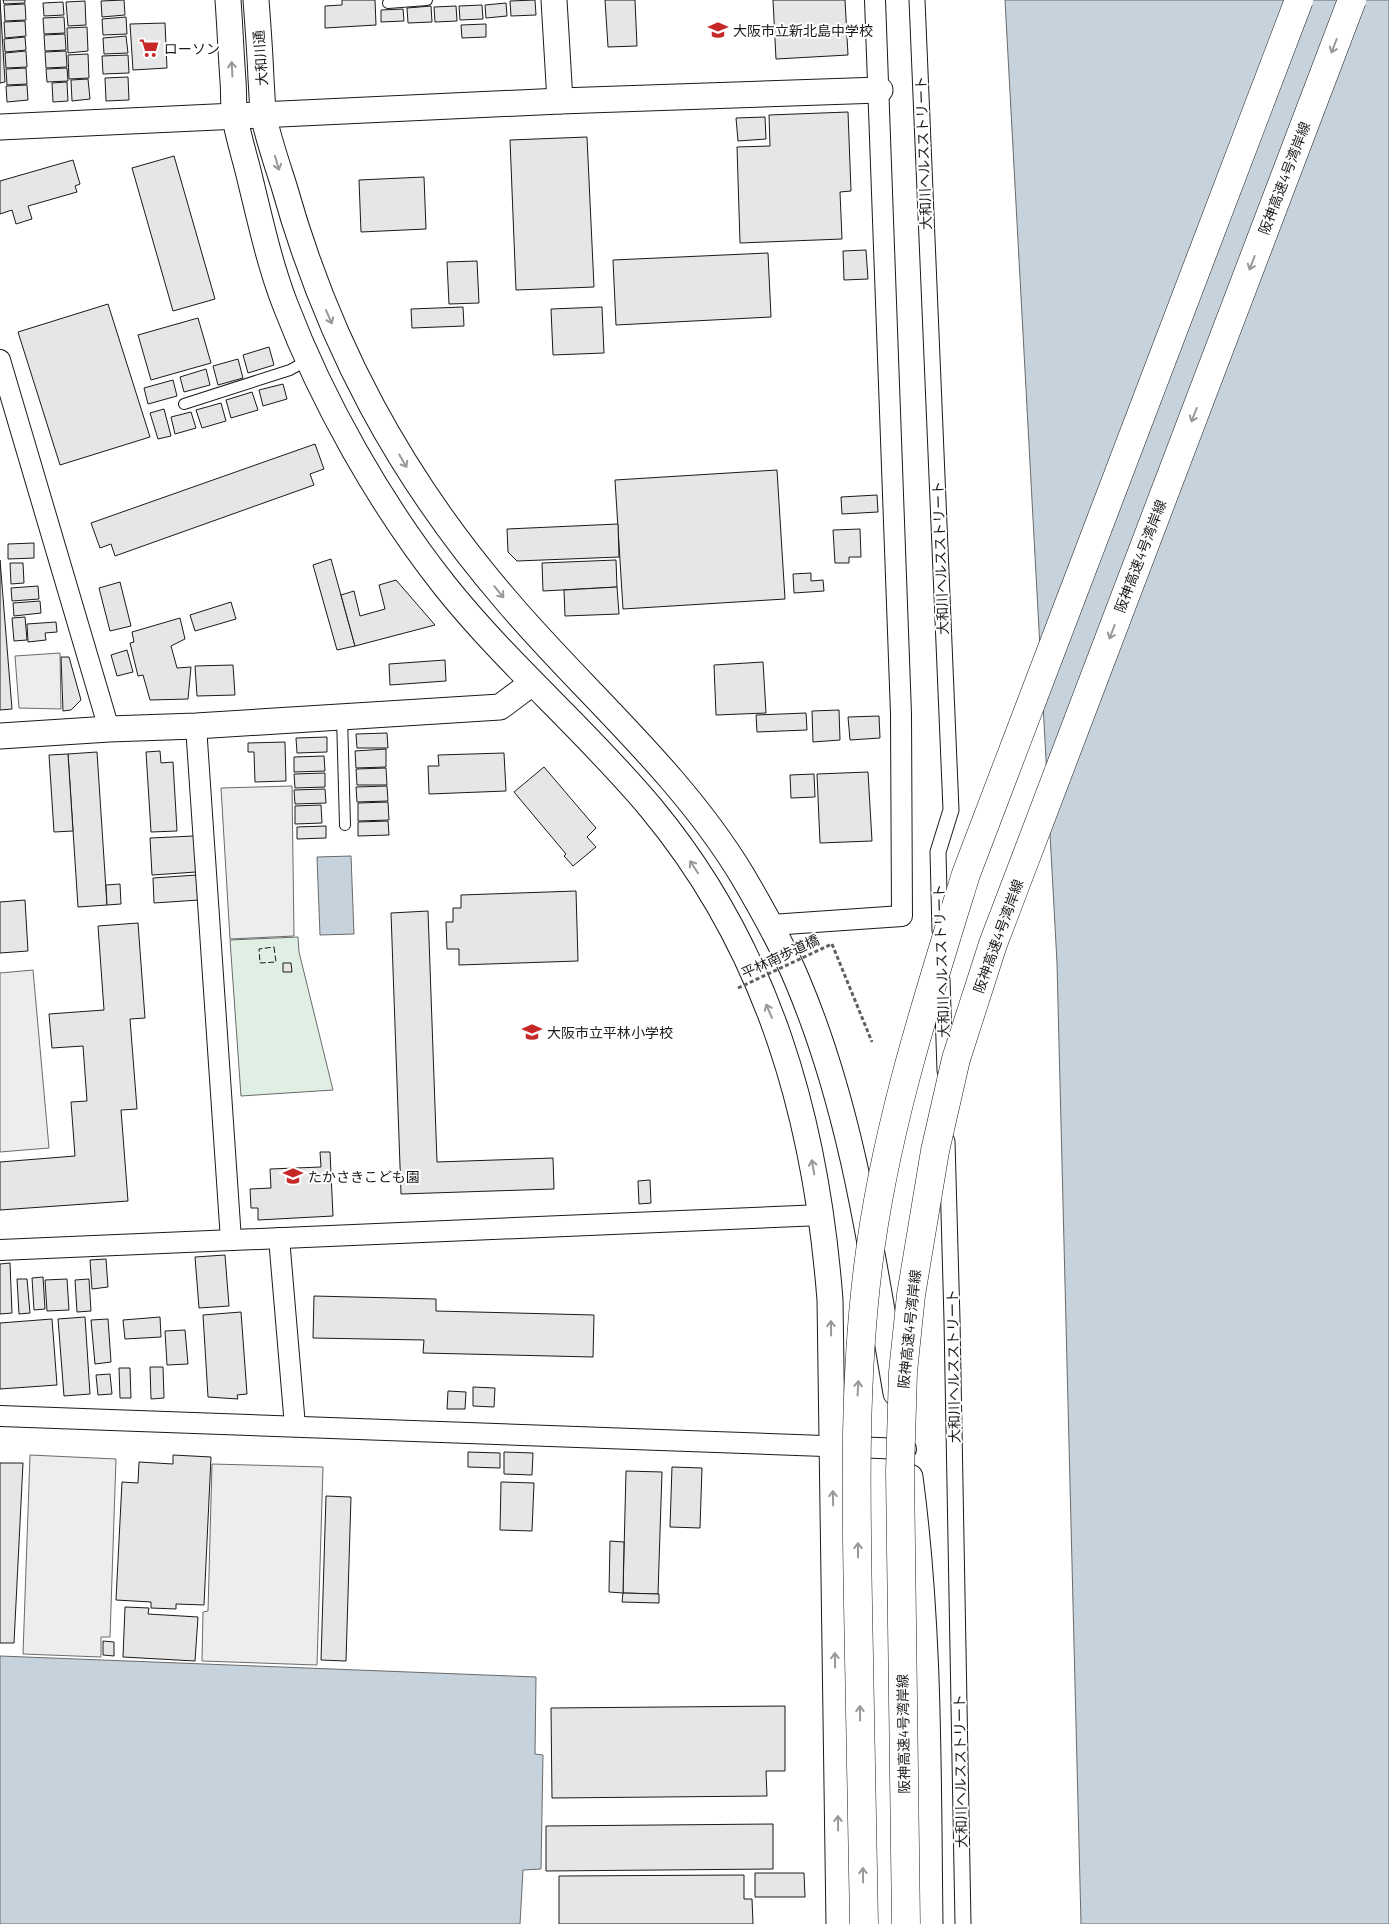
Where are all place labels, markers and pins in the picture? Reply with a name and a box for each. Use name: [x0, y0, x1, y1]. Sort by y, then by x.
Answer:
school or university icon: 大阪市立新北島中学校: [707, 19, 729, 41]
place label: 大阪市立新北島中学校: [733, 22, 873, 39]
supermarket icon: ローソン: [138, 37, 160, 59]
place label: ローソン: [164, 40, 220, 57]
school or university icon: 大阪市立平林小学校: [521, 1021, 543, 1043]
place label: 大阪市立平林小学校: [547, 1024, 673, 1041]
school or university icon: たかさきこども園: [282, 1165, 304, 1187]
place label: たかさきこども園: [308, 1168, 420, 1185]

